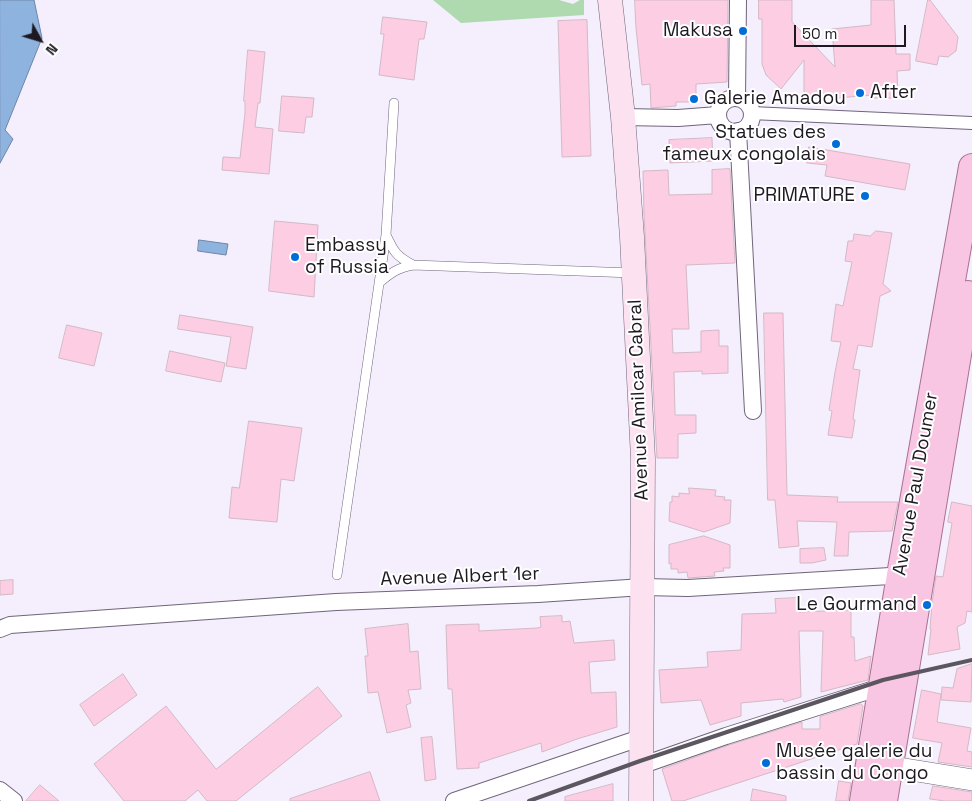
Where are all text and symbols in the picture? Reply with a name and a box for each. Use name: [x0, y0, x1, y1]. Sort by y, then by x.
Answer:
north arrow: [15, 15, 65, 65]
scale bar: [797, 15, 910, 47]
place label: Makusa: [663, 20, 733, 42]
text: 50 m: [802, 24, 837, 43]
marker: Makusa: [737, 25, 749, 37]
text: N: [42, 40, 62, 59]
place label: After: [870, 82, 916, 104]
marker: After: [854, 87, 866, 99]
place label: Galerie Amadou: [704, 88, 846, 110]
marker: Galerie Amadou: [688, 93, 700, 105]
place label: Statues des fameux congolais: [663, 122, 826, 166]
marker: Statues des fameux congolais: [830, 138, 842, 150]
place label: PRIMATURE: [753, 185, 855, 207]
marker: PRIMATURE: [859, 190, 871, 202]
place label: Embassy of Russia: [305, 235, 389, 279]
marker: Embassy of Russia: [289, 251, 301, 263]
street label: Avenue Amilcar Cabral: [624, 299, 654, 501]
street label: Avenue Paul Doumer: [889, 391, 943, 577]
street label: Avenue Albert 1er: [380, 563, 540, 591]
place label: Le Gourmand: [796, 594, 917, 616]
marker: Le Gourmand: [921, 599, 933, 611]
place label: Musée galerie du bassin du Congo: [776, 741, 932, 785]
marker: Musée galerie du bassin du Congo: [760, 757, 772, 769]

